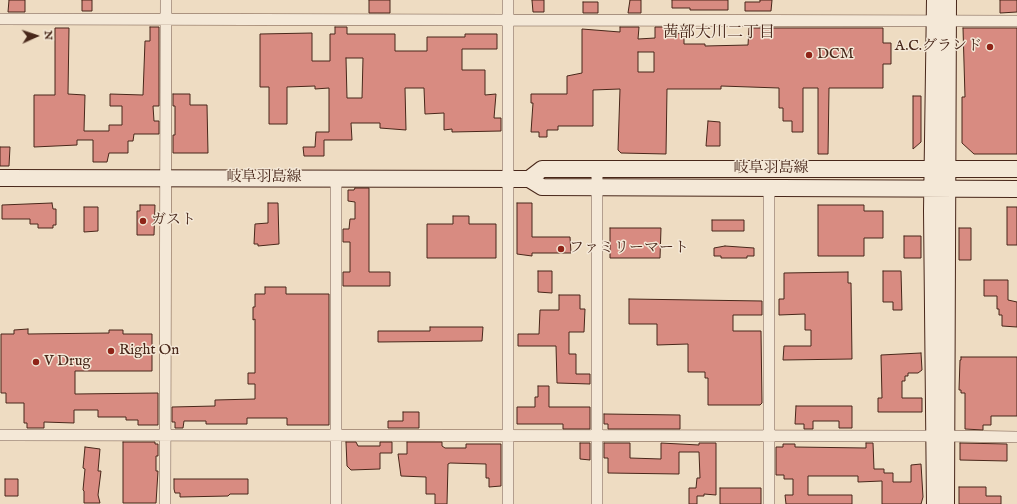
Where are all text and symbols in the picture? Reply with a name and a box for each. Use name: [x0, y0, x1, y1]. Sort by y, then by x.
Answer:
north arrow: [16, 16, 56, 56]
district label: 茜部大川二丁目: [663, 24, 775, 44]
text: N: [41, 30, 55, 40]
place label: A.C.グランド: [895, 38, 982, 56]
marker: A.C.グランド: [985, 42, 995, 52]
place label: DCM: [817, 46, 854, 64]
marker: DCM: [804, 50, 814, 60]
street label: 岐阜羽島線: [734, 160, 808, 178]
street label: 岐阜羽島線: [227, 169, 301, 187]
place label: ガスト: [151, 212, 196, 230]
marker: ガスト: [138, 216, 148, 226]
place label: ファミリーマート: [569, 240, 689, 258]
marker: ファミリーマート: [556, 244, 566, 254]
place label: Right On: [119, 342, 179, 360]
marker: Right On: [106, 346, 116, 356]
place label: V Drug: [44, 353, 91, 371]
marker: V Drug: [31, 357, 41, 367]

